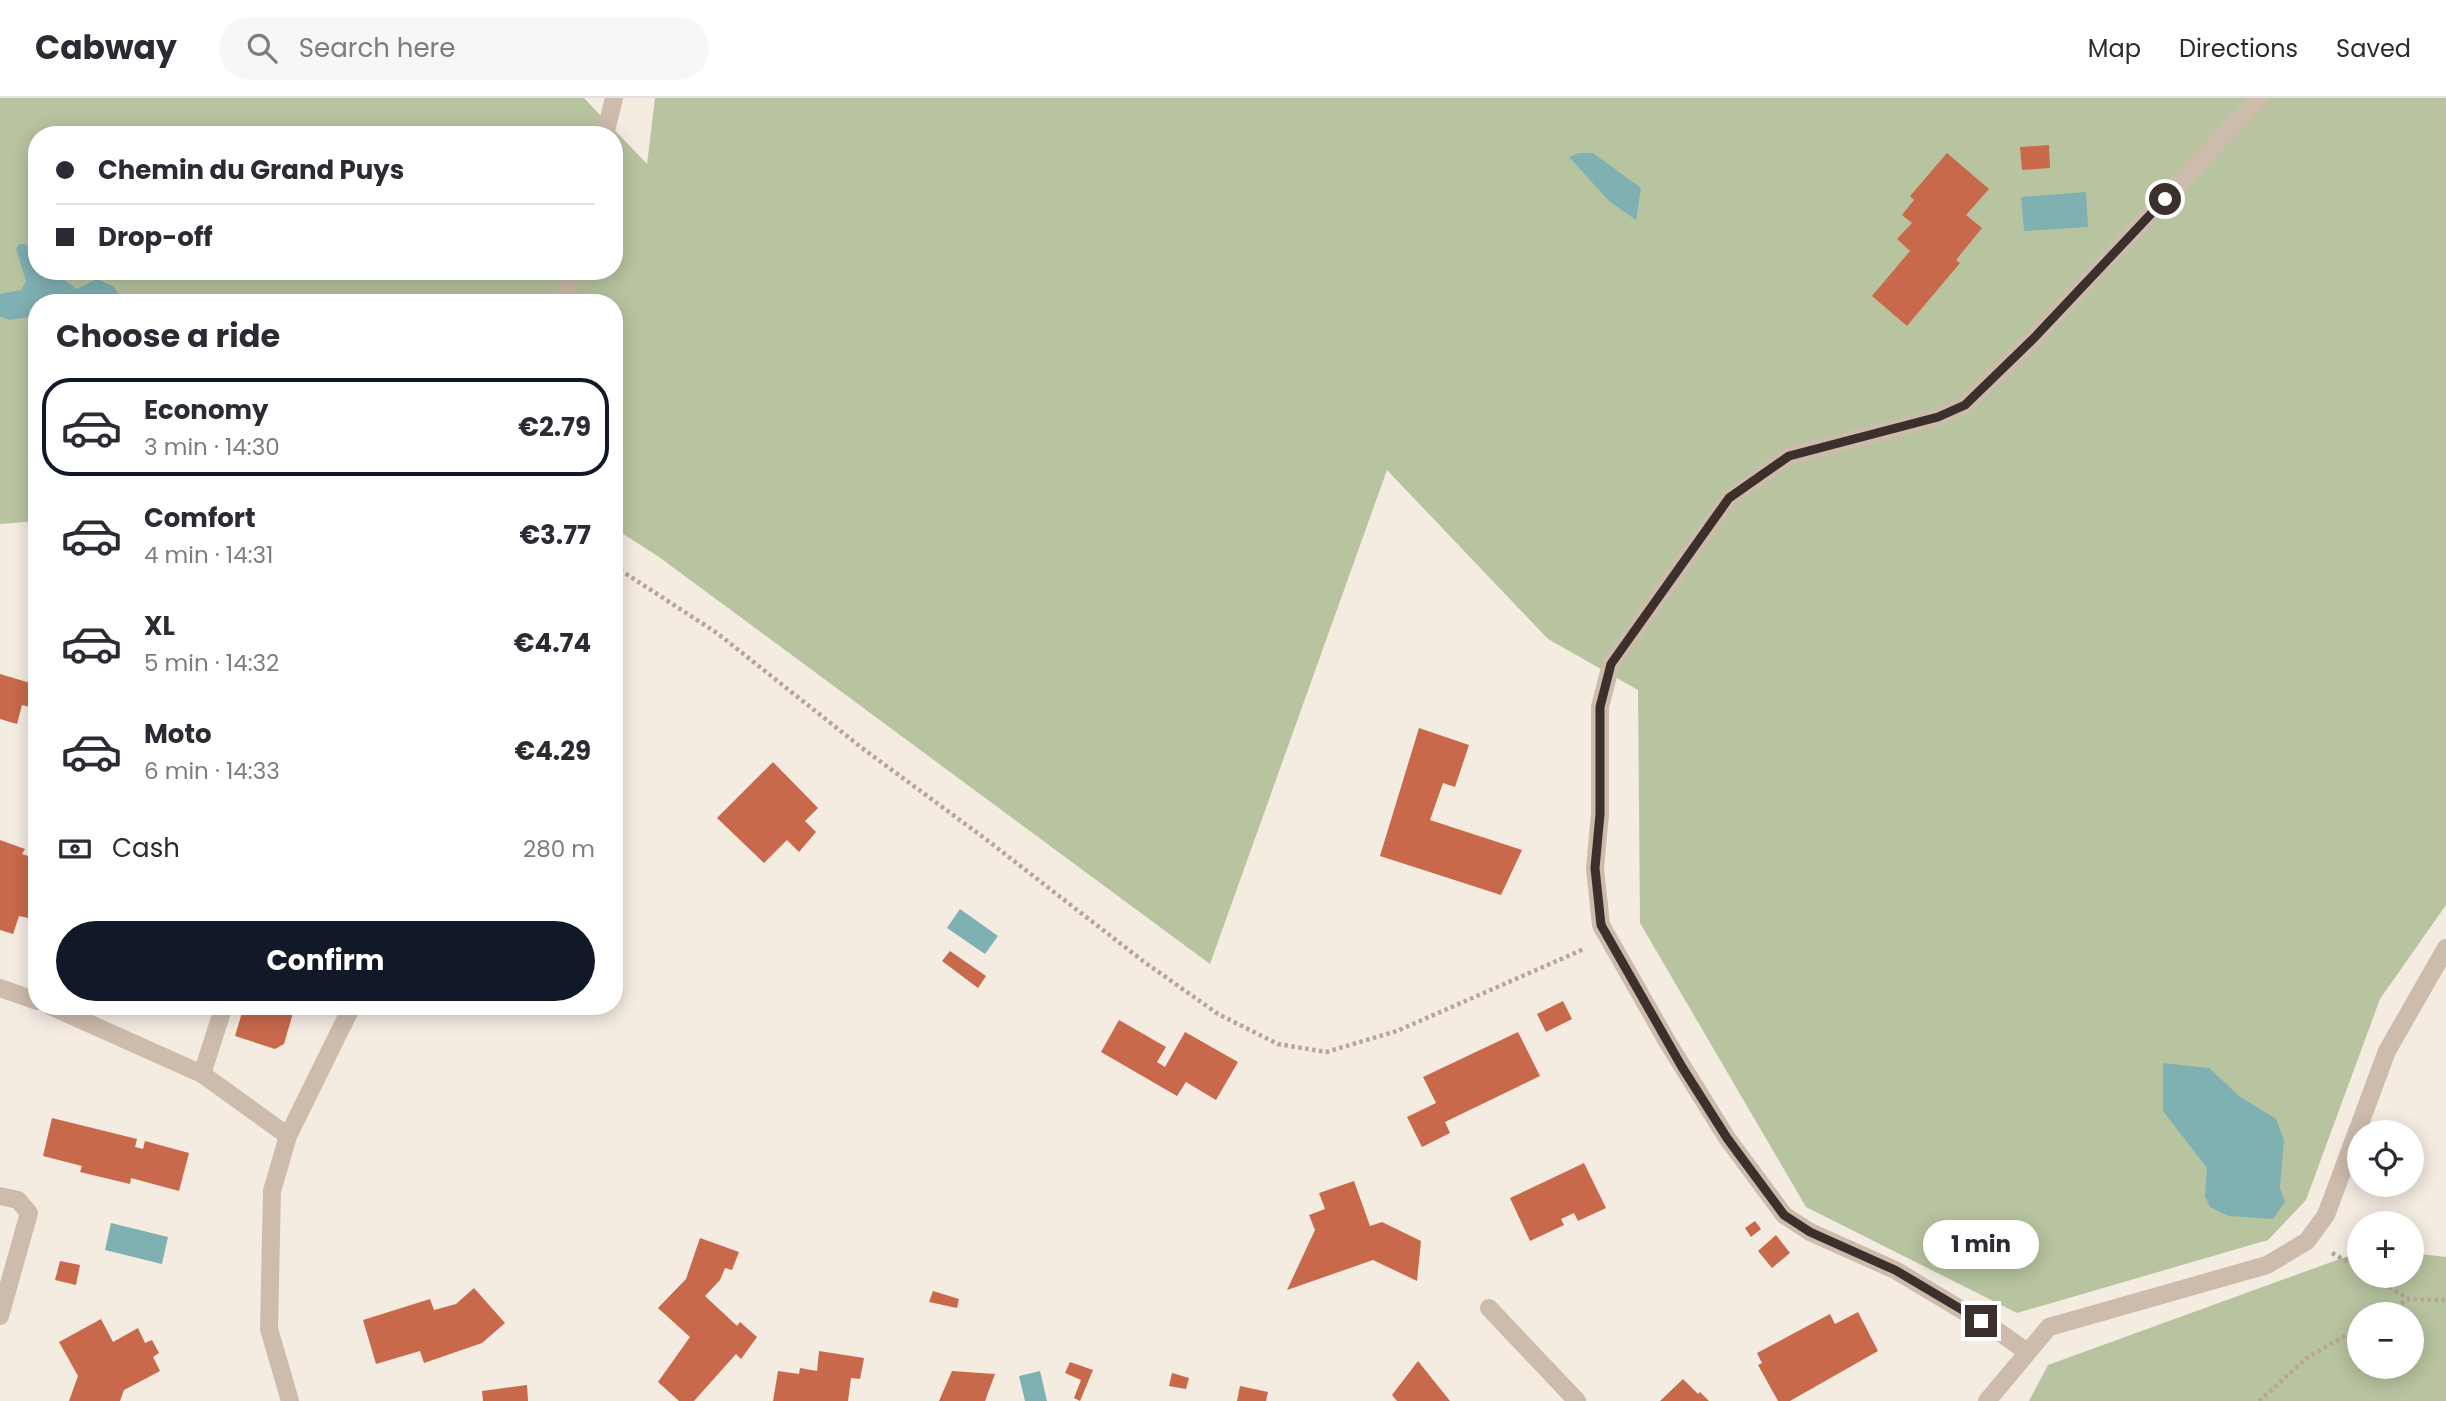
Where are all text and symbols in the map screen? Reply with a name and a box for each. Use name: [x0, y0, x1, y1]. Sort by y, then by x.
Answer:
search box: [219, 17, 709, 80]
text: Cabway: [35, 24, 177, 71]
icon: search: [243, 29, 281, 67]
text: Search here: [299, 30, 455, 66]
text: Map: [2088, 32, 2141, 65]
text: Directions: [2179, 32, 2298, 65]
text: Saved: [2336, 32, 2411, 65]
text: Chemin du Grand Puys: [98, 152, 404, 188]
route start: [2149, 183, 2181, 215]
text: Drop-off: [98, 219, 213, 255]
text: Choose a ride: [56, 313, 280, 358]
text: Economy: [144, 392, 268, 428]
icon: car: [60, 396, 123, 459]
text: €2.79: [518, 409, 591, 445]
text: 3 min · 14:30: [144, 431, 280, 463]
text: Comfort: [144, 500, 256, 536]
icon: car: [60, 504, 123, 567]
text: €3.77: [519, 517, 591, 553]
text: 4 min · 14:31: [144, 539, 273, 571]
text: XL: [144, 608, 175, 644]
icon: car: [60, 612, 123, 675]
text: €4.74: [514, 625, 591, 661]
text: 5 min · 14:32: [144, 647, 279, 679]
text: Moto: [144, 716, 212, 752]
icon: car: [60, 720, 123, 783]
text: €4.29: [515, 733, 591, 769]
text: 6 min · 14:33: [144, 755, 280, 787]
icon: cash: [56, 830, 94, 868]
text: Cash: [112, 830, 180, 866]
text: 280 m: [523, 833, 595, 865]
button: Confirm: [56, 921, 595, 1001]
map controls: [2347, 1120, 2424, 1379]
button: locate: [2347, 1120, 2424, 1197]
button: +: [2347, 1211, 2424, 1288]
callout: 1 min: [1923, 1220, 2039, 1268]
text: 1 min: [1951, 1228, 2011, 1260]
button: −: [2347, 1302, 2424, 1379]
route end: [1965, 1305, 1997, 1337]

